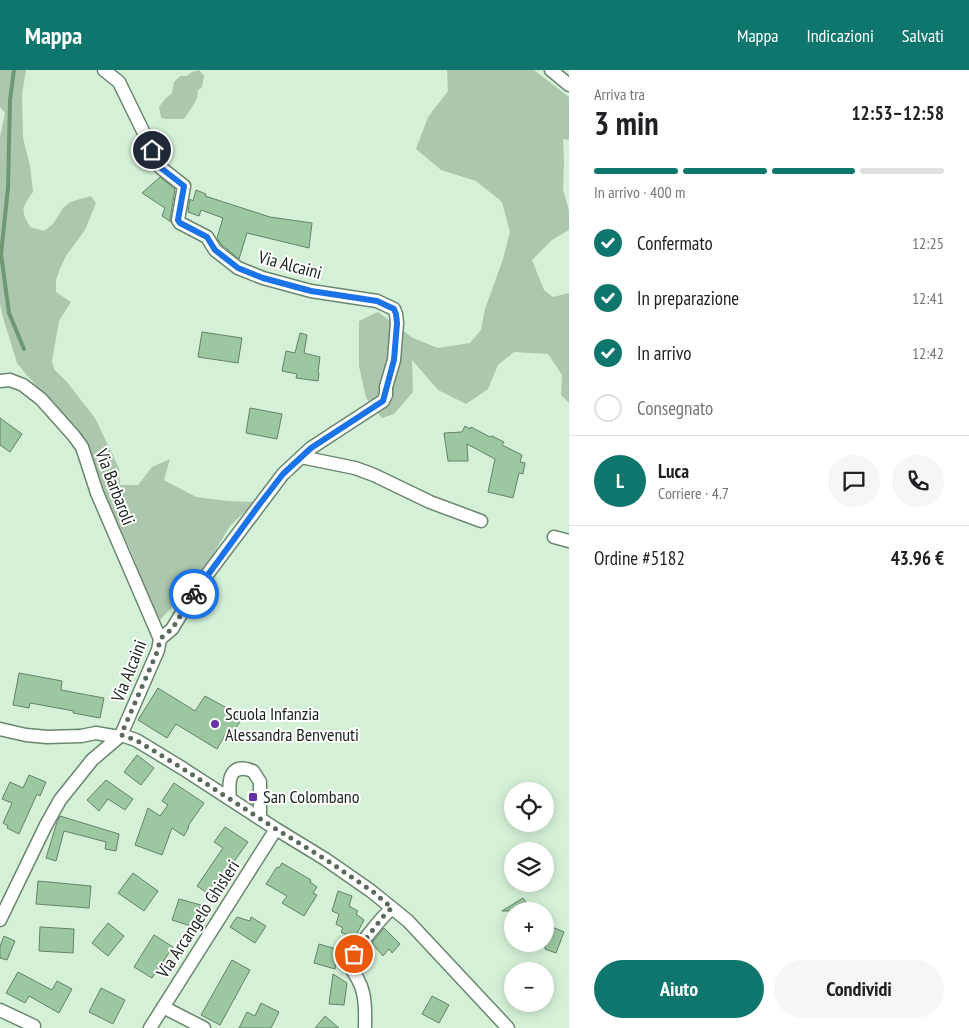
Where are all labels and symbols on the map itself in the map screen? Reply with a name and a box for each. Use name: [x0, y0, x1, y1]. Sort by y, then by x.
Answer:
pin: [131, 129, 173, 171]
street label: Via Alcaini: [255, 245, 324, 284]
street label: Via Barbaroli: [90, 445, 140, 528]
courier: [169, 569, 219, 619]
street label: Via Alcaini: [105, 636, 151, 706]
place label: Scuola Infanzia Alessandra Benvenuti: [225, 702, 359, 746]
marker: Scuola Infanzia Alessandra Benvenuti: [209, 718, 221, 730]
place label: San Colombano: [263, 785, 360, 808]
marker: San Colombano: [247, 791, 259, 803]
street label: Via Arcangelo Ghisleri: [150, 855, 244, 983]
pin: [333, 933, 375, 975]

